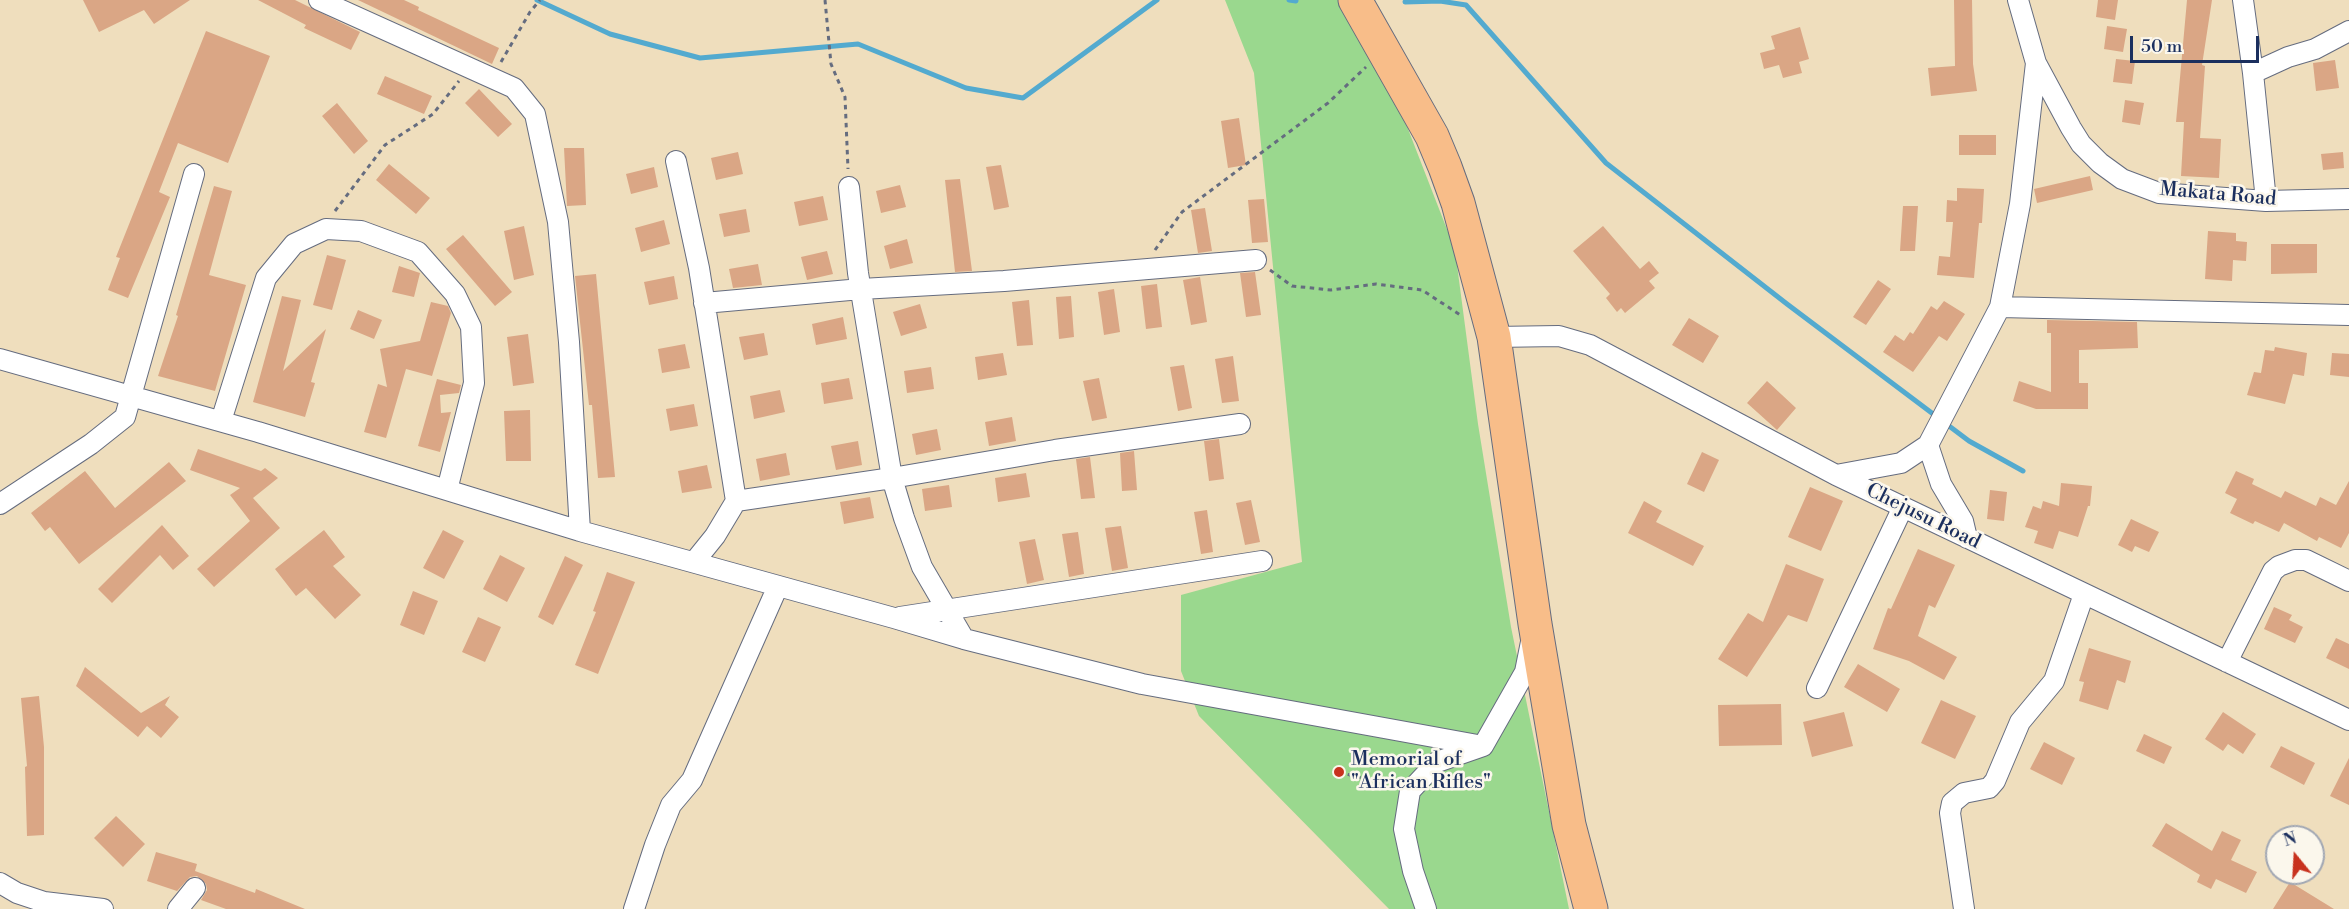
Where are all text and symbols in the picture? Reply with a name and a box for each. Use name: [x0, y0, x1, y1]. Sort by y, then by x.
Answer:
scale bar: [2133, 24, 2262, 62]
text: 50 m: [2141, 35, 2182, 58]
street label: Makata Road: [2159, 178, 2277, 212]
street label: Chejusu Road: [1862, 479, 1984, 555]
place label: Memorial of "African Rifles": [1351, 748, 1491, 795]
marker: Memorial of "African Rifles": [1332, 765, 1346, 779]
north arrow: [2265, 825, 2325, 885]
text: N: [2281, 828, 2299, 851]

